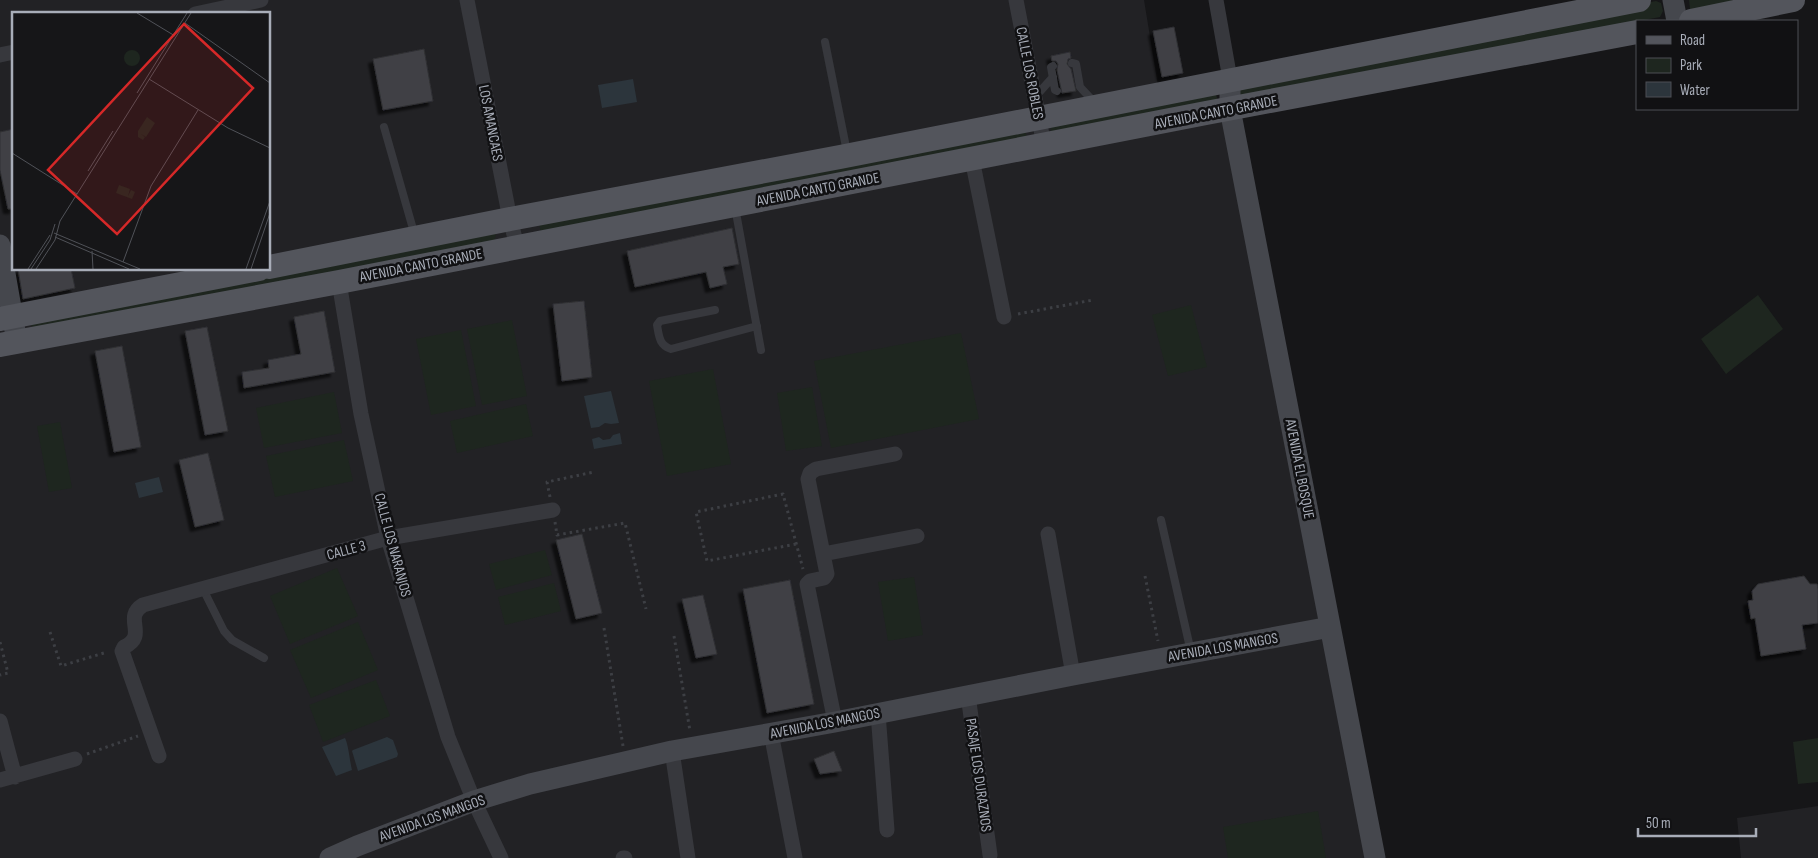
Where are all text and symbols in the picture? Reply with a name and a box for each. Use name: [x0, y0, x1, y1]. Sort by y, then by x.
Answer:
inset map: [12, 12, 270, 270]
legend: [1636, 20, 1798, 110]
street label: CALLE LOS ROBLES: [1011, 25, 1048, 121]
text: Road: [1680, 31, 1705, 50]
text: Park: [1680, 56, 1702, 75]
text: Water: [1680, 81, 1711, 100]
street label: LOS AMANCAES: [474, 83, 507, 163]
street label: AVENIDA CANTO GRANDE: [1152, 91, 1279, 134]
street label: AVENIDA CANTO GRANDE: [754, 168, 881, 211]
street label: AVENIDA CANTO GRANDE: [357, 244, 484, 287]
street label: AVENIDA EL BOSQUE: [1280, 417, 1318, 521]
street label: CALLE LOS NARANJOS: [370, 491, 415, 599]
street label: CALLE 3: [325, 536, 368, 565]
street label: AVENIDA LOS MANGOS: [1166, 628, 1280, 667]
street label: AVENIDA LOS MANGOS: [768, 704, 881, 744]
street label: PASAJE LOS DURAZNOS: [961, 717, 996, 833]
street label: AVENIDA LOS MANGOS: [376, 791, 488, 847]
scale bar: [1638, 806, 1756, 838]
text: 50 m: [1646, 814, 1671, 833]

